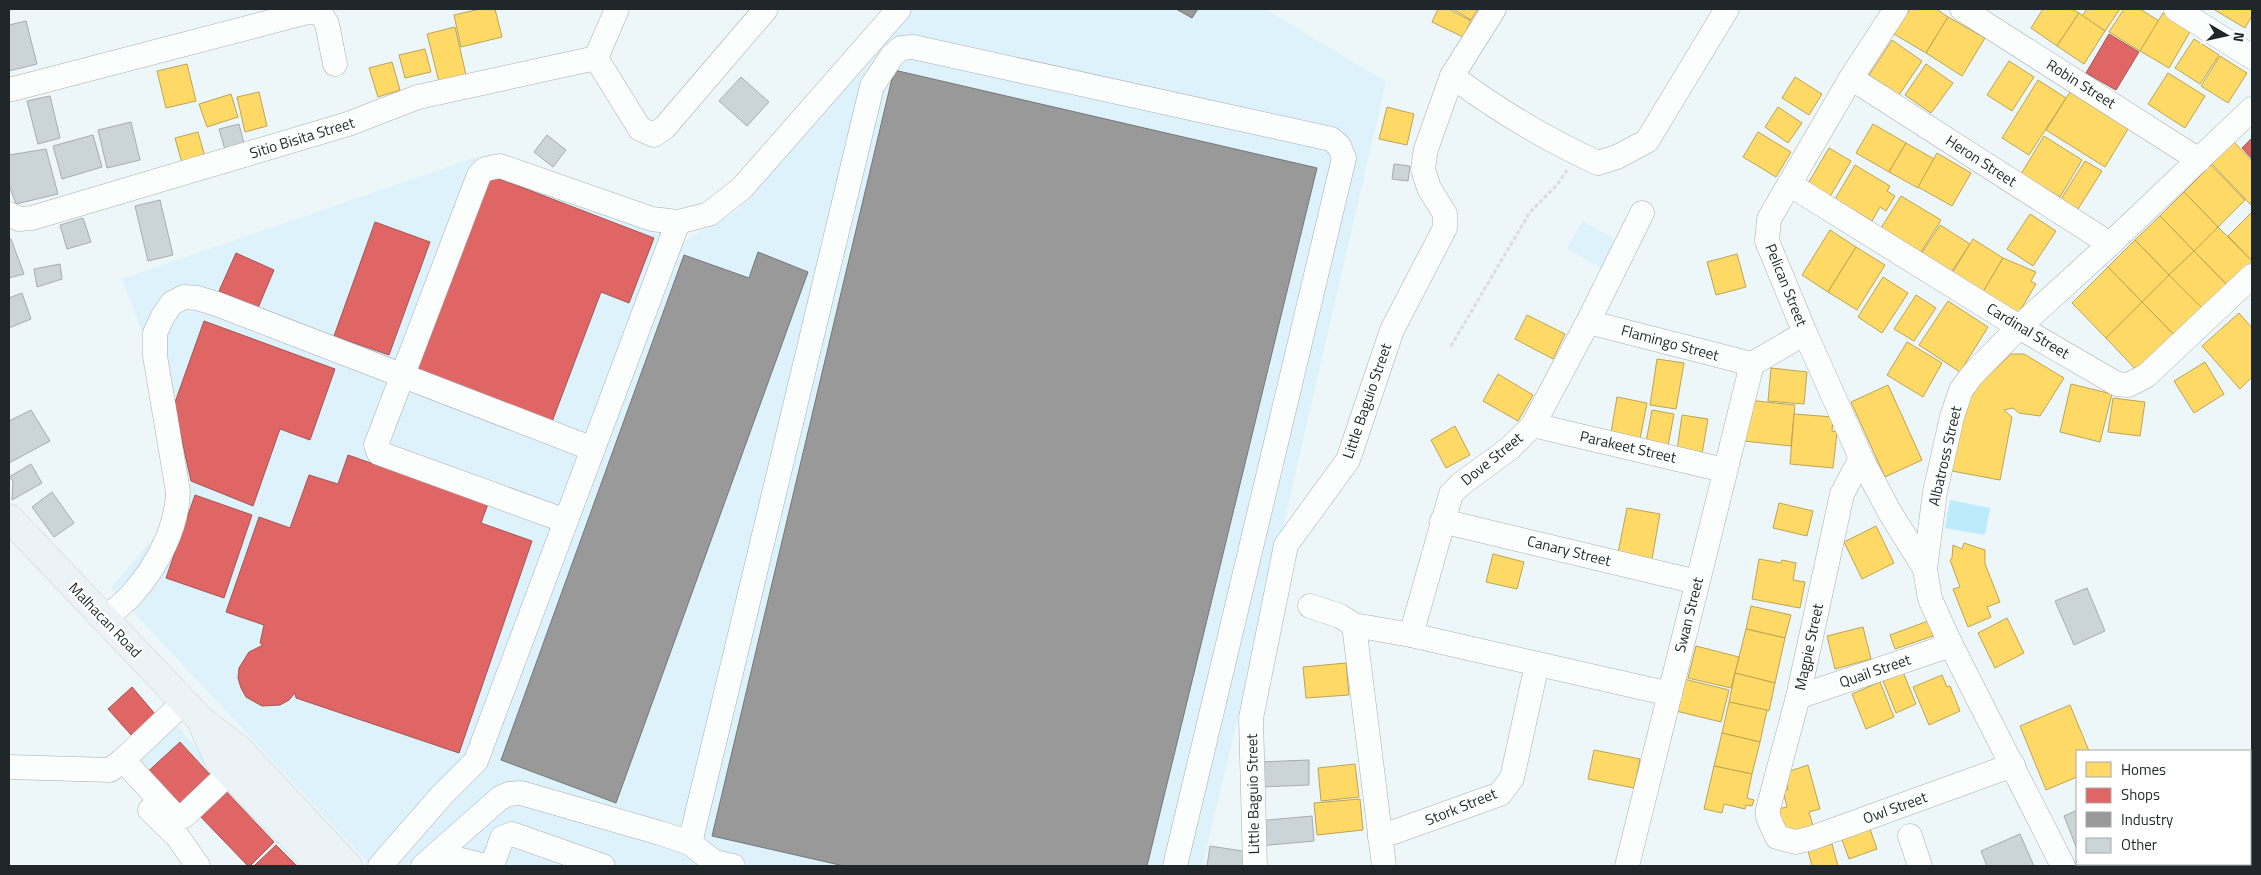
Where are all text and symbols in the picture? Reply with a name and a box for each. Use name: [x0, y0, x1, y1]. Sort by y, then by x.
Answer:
north arrow: [2201, 10, 2251, 60]
text: N: [2228, 31, 2250, 44]
street label: Robin Street: [2042, 53, 2121, 114]
street label: Sitio Bisita Street: [246, 110, 358, 164]
street label: Heron Street: [1941, 129, 2022, 193]
street label: Pelican Street: [1759, 240, 1814, 330]
street label: Cardinal Street: [1983, 297, 2075, 365]
street label: Flamingo Street: [1619, 318, 1722, 367]
street label: Little Baguio Street: [1336, 339, 1397, 462]
street label: Albatross Street: [1922, 403, 1967, 508]
street label: Parakeet Street: [1578, 424, 1679, 469]
street label: Dove Street: [1456, 426, 1528, 491]
street label: Canary Street: [1525, 529, 1614, 572]
street label: Swan Street: [1668, 574, 1709, 655]
street label: Malhacan Road: [63, 577, 147, 663]
street label: Magpie Street: [1788, 600, 1829, 693]
street label: Quail Street: [1836, 647, 1914, 693]
street label: Little Baguio Street: [1240, 733, 1265, 855]
legend: [2076, 750, 2251, 865]
text: Homes: [2121, 758, 2166, 781]
street label: Stork Street: [1421, 781, 1501, 831]
text: Shops: [2121, 783, 2160, 806]
street label: Owl Street: [1860, 785, 1931, 830]
text: Industry: [2121, 808, 2173, 831]
text: Other: [2121, 833, 2157, 856]

